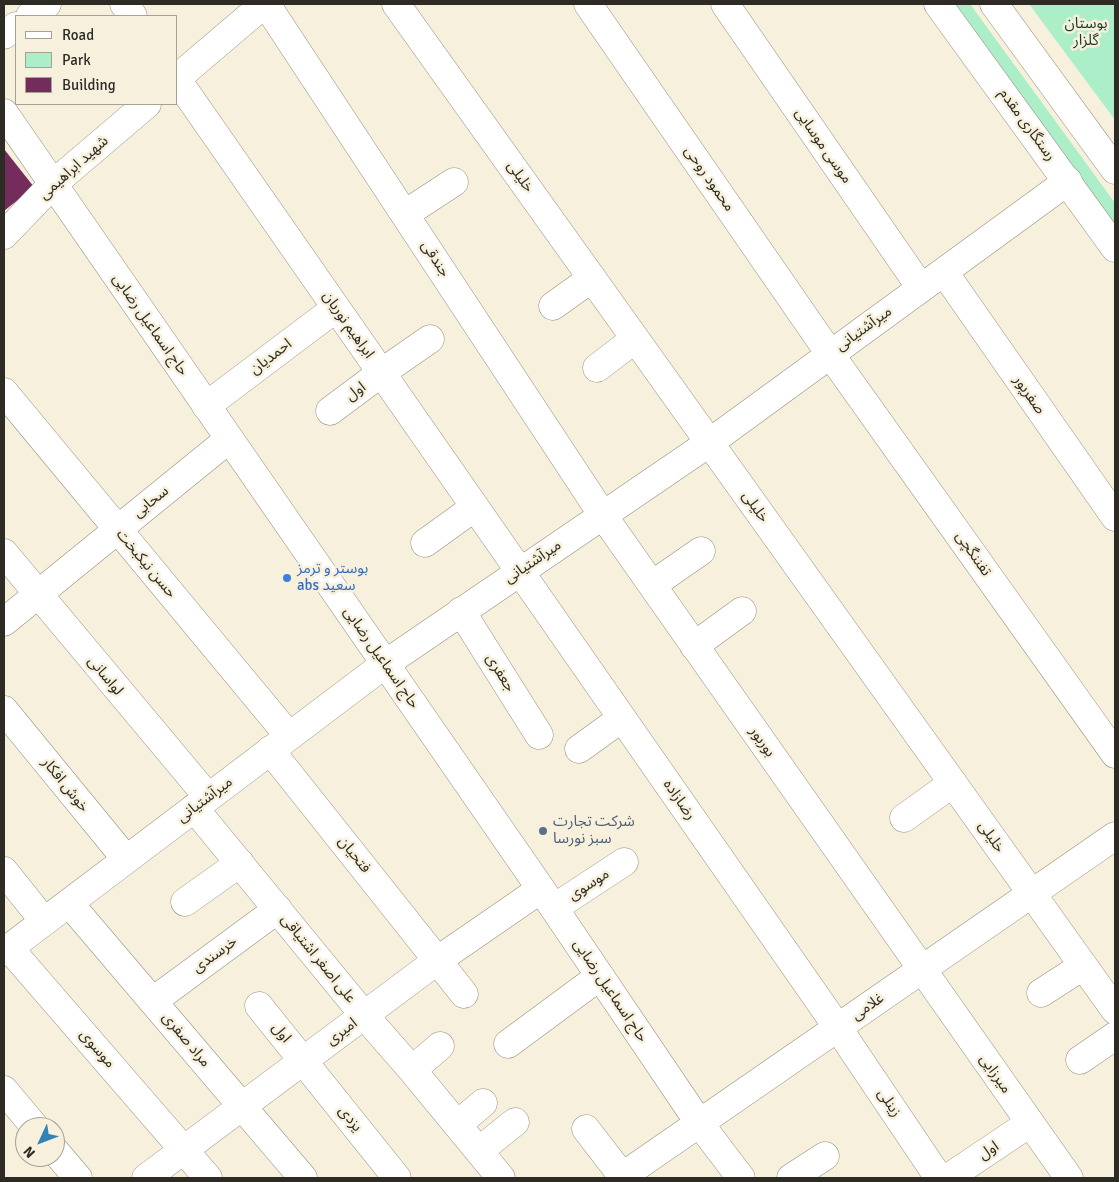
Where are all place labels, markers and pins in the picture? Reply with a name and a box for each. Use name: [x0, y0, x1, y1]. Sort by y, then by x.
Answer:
place label: بوستر و ترمز abs سعید: [297, 560, 368, 595]
marker: بوستر و ترمز abs سعید: [281, 572, 293, 584]
place label: شرکت تجارت سبز نورسا: [553, 813, 635, 848]
marker: شرکت تجارت سبز نورسا: [537, 825, 549, 837]

